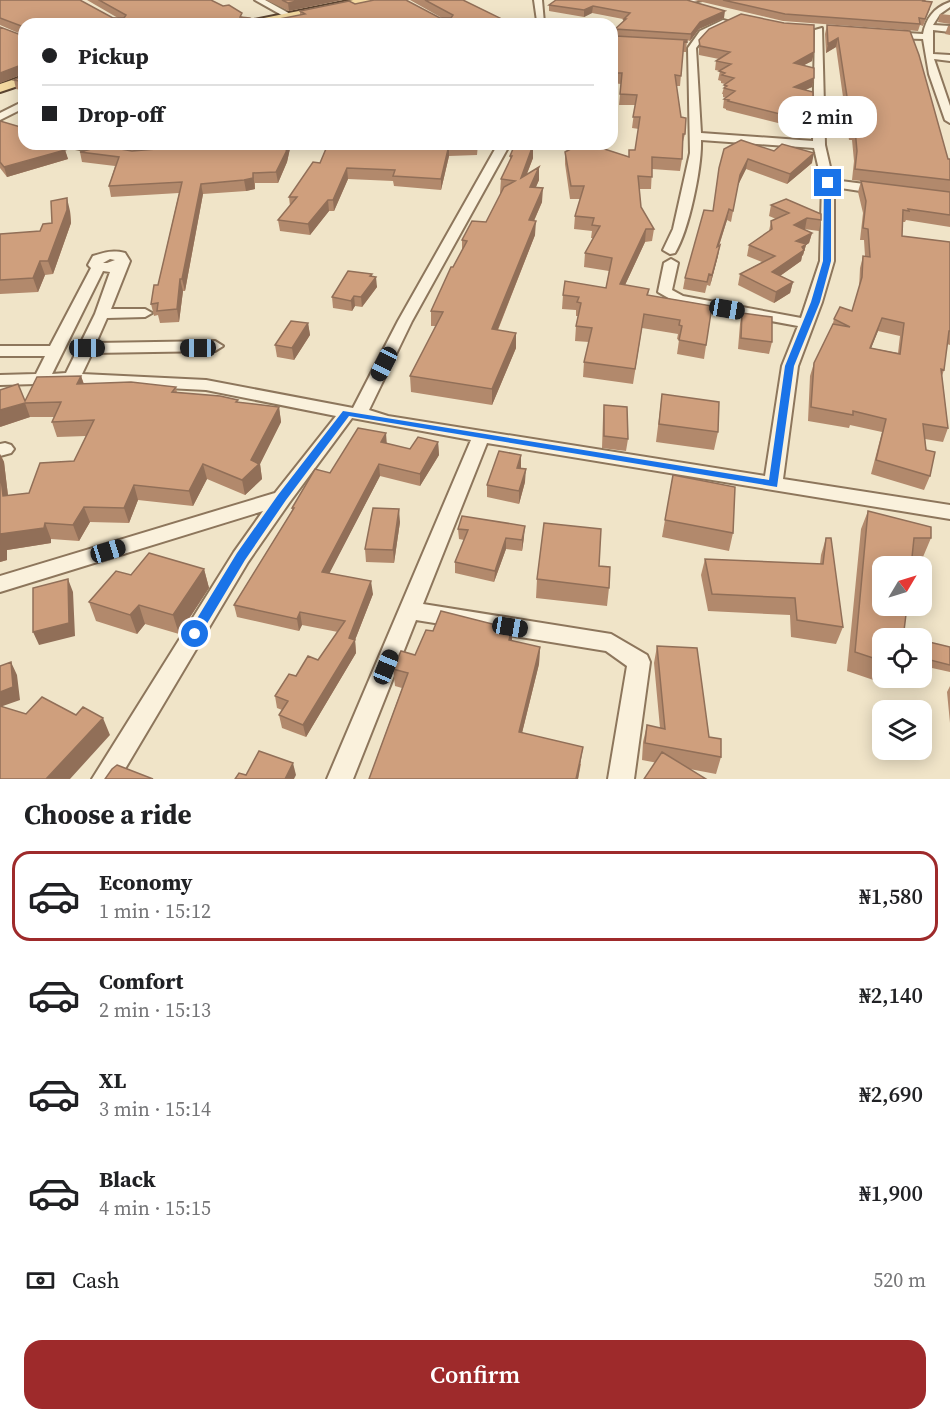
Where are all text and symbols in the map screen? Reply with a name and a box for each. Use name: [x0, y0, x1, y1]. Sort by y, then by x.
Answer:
text: Pickup: [78, 41, 149, 71]
callout: 2 min: [778, 96, 878, 138]
text: Drop-off: [78, 99, 164, 129]
text: 2 min: [802, 103, 853, 131]
route end: [814, 169, 841, 196]
car: [708, 297, 746, 321]
car: [69, 339, 105, 357]
car: [180, 339, 216, 357]
car: [368, 344, 400, 384]
car: [88, 537, 128, 565]
north arrow: [872, 556, 932, 616]
map controls: [872, 556, 932, 760]
car: [491, 615, 529, 639]
route start: [181, 620, 208, 647]
button: locate: [872, 628, 932, 688]
car: [371, 647, 401, 687]
button: layers: [872, 700, 932, 760]
text: Choose a ride: [24, 796, 192, 833]
text: Economy: [99, 867, 193, 897]
icon: car: [27, 869, 81, 923]
text: ₦1,580: [859, 881, 923, 911]
text: 1 min · 15:12: [99, 897, 211, 925]
text: Comfort: [99, 966, 183, 996]
icon: car: [27, 968, 81, 1022]
text: ₦2,140: [859, 980, 923, 1010]
text: 2 min · 15:13: [99, 996, 211, 1024]
text: XL: [99, 1065, 126, 1095]
icon: car: [27, 1067, 81, 1121]
text: ₦2,690: [859, 1079, 923, 1109]
text: 3 min · 15:14: [99, 1095, 211, 1123]
text: Black: [99, 1164, 156, 1194]
icon: car: [27, 1166, 81, 1220]
text: ₦1,900: [859, 1178, 923, 1208]
text: 4 min · 15:15: [99, 1194, 211, 1222]
icon: cash: [24, 1264, 57, 1297]
text: Cash: [72, 1265, 120, 1295]
text: 520 m: [873, 1266, 926, 1294]
button: Confirm: [24, 1340, 926, 1409]

